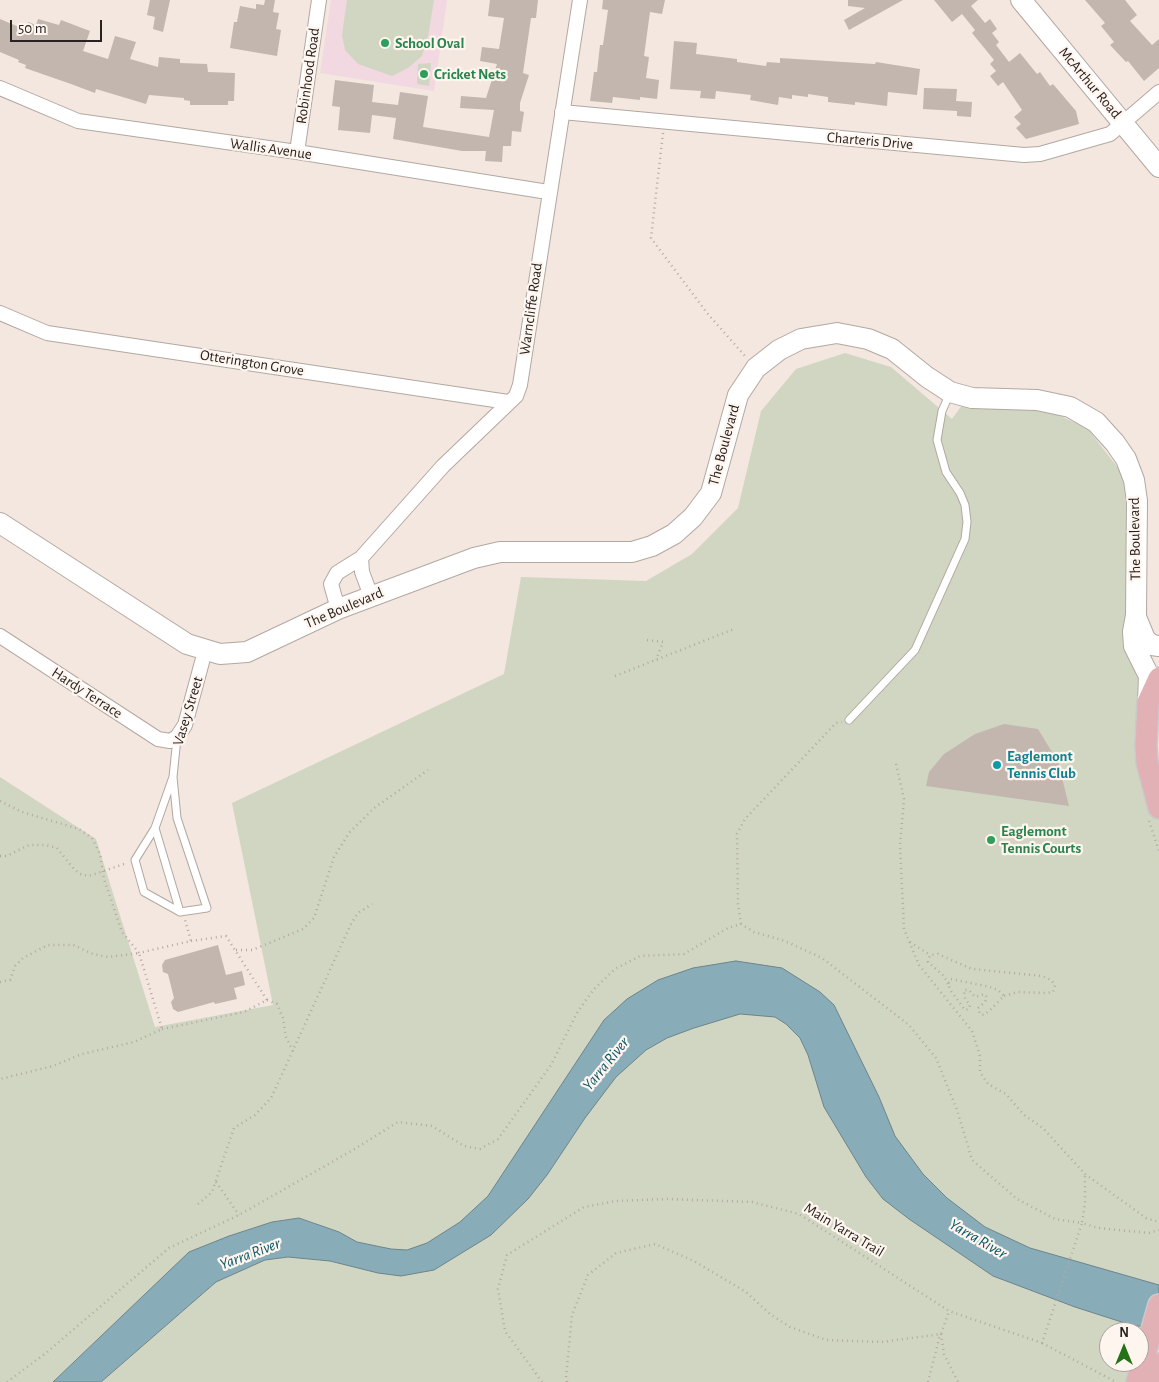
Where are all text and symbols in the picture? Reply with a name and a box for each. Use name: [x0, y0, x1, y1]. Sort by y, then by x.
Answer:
scale bar: [12, 10, 105, 42]
text: 50 m: [18, 21, 47, 36]
street label: Robinhood Road: [292, 27, 324, 125]
place label: School Oval: [395, 34, 464, 52]
marker: School Oval: [379, 37, 391, 49]
street label: McArthur Road: [1055, 44, 1125, 122]
place label: Cricket Nets: [434, 65, 506, 83]
marker: Cricket Nets: [418, 68, 430, 80]
street label: Charteris Drive: [826, 128, 914, 154]
street label: Wallis Avenue: [229, 134, 313, 164]
street label: Warncliffe Road: [516, 262, 546, 356]
street label: Otterington Grove: [199, 346, 305, 380]
street label: The Boulevard: [705, 402, 743, 488]
street label: The Boulevard: [1125, 497, 1145, 581]
street label: The Boulevard: [302, 583, 386, 633]
street label: Hardy Terrace: [48, 663, 126, 723]
street label: Vasey Street: [169, 674, 207, 748]
place label: Eaglemont Tennis Club: [1007, 747, 1076, 782]
marker: Eaglemont Tennis Club: [991, 759, 1003, 771]
place label: Eaglemont Tennis Courts: [1001, 822, 1081, 857]
marker: Eaglemont Tennis Courts: [985, 834, 997, 846]
water label: Yarra River: [579, 1033, 633, 1095]
street label: Main Yarra Trail: [801, 1199, 887, 1261]
water label: Yarra River: [946, 1215, 1010, 1263]
water label: Yarra River: [217, 1234, 283, 1274]
north arrow: [1099, 1322, 1149, 1372]
text: N: [1119, 1326, 1129, 1340]

